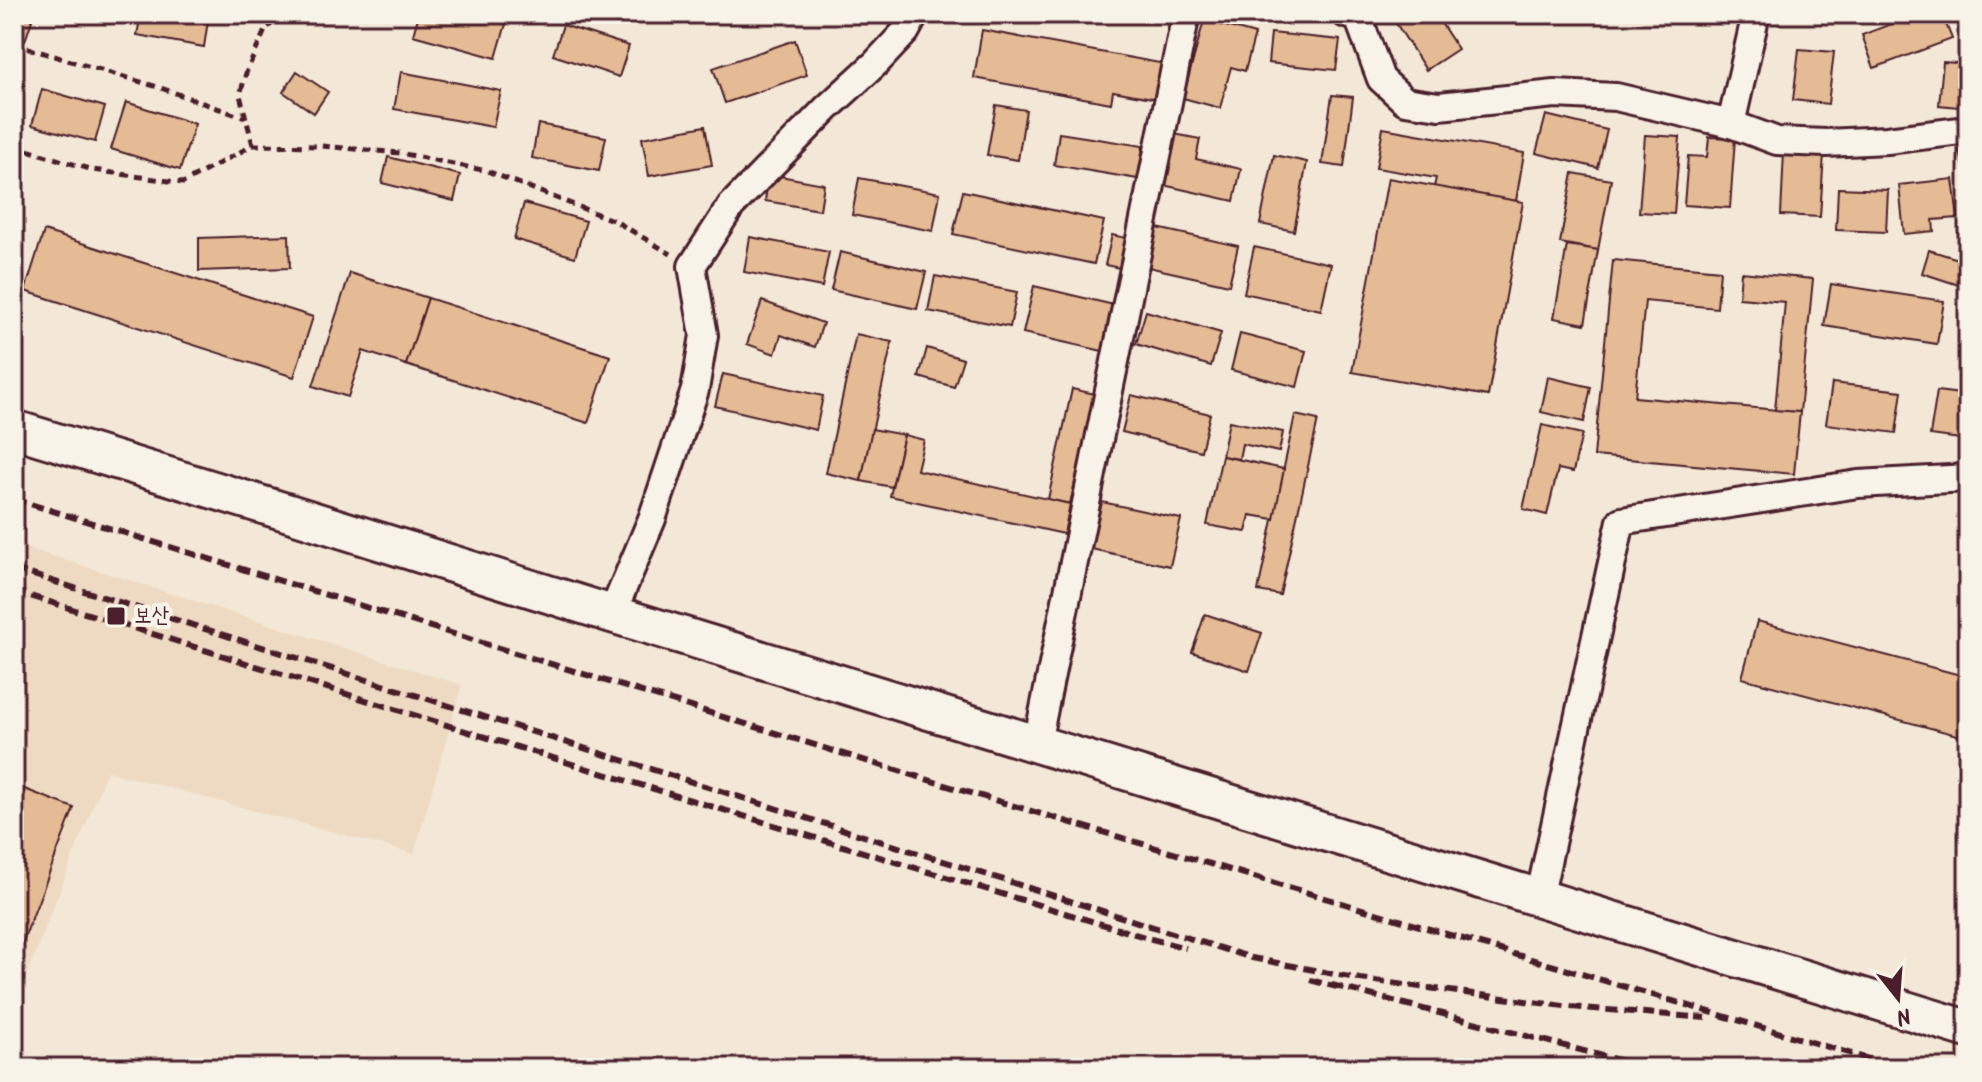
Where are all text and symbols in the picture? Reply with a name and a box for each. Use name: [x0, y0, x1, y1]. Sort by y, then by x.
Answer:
place label: 보산: [134, 599, 169, 634]
marker: 보산: [105, 605, 127, 627]
north arrow: [1858, 958, 1938, 1038]
text: N: [1891, 996, 1915, 1034]

